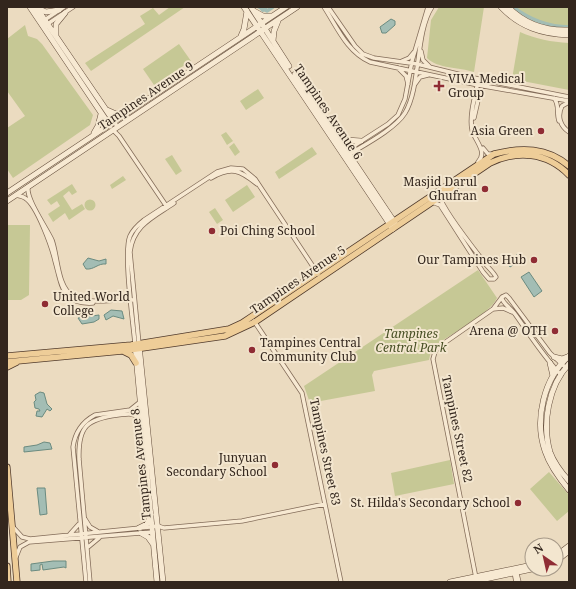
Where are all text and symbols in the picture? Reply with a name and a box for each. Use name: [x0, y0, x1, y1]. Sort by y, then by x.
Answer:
street label: Tampines Avenue 9: [95, 57, 197, 134]
street label: Tampines Avenue 6: [290, 61, 367, 163]
place label: VIVA Medical Group: [448, 70, 525, 101]
marker: VIVA Medical Group: [433, 80, 445, 92]
place label: Asia Green: [471, 122, 533, 139]
marker: Asia Green: [536, 126, 546, 136]
place label: Masjid Darul Ghufran: [403, 173, 477, 204]
marker: Masjid Darul Ghufran: [480, 184, 490, 194]
place label: Poi Ching School: [220, 222, 315, 239]
marker: Poi Ching School: [207, 226, 217, 236]
street label: Tampines Avenue 5: [247, 241, 349, 318]
place label: Our Tampines Hub: [417, 251, 526, 268]
marker: Our Tampines Hub: [529, 255, 539, 265]
place label: United World College: [53, 288, 130, 319]
marker: United World College: [40, 299, 50, 309]
place label: Arena @ OTH: [469, 322, 547, 339]
park label: Tampines Central Park: [376, 325, 448, 356]
marker: Arena @ OTH: [550, 326, 560, 336]
place label: Tampines Central Community Club: [260, 334, 361, 365]
marker: Tampines Central Community Club: [247, 345, 257, 355]
street label: Tampines Street 82: [438, 374, 477, 484]
street label: Tampines Street 83: [306, 397, 345, 507]
street label: Tampines Avenue 8: [126, 407, 155, 520]
place label: Junyuan Secondary School: [166, 449, 267, 480]
marker: Junyuan Secondary School: [270, 460, 280, 470]
place label: St. Hilda's Secondary School: [350, 494, 510, 511]
marker: St. Hilda's Secondary School: [513, 498, 523, 508]
north arrow: [524, 537, 564, 577]
text: N: [530, 539, 546, 557]

